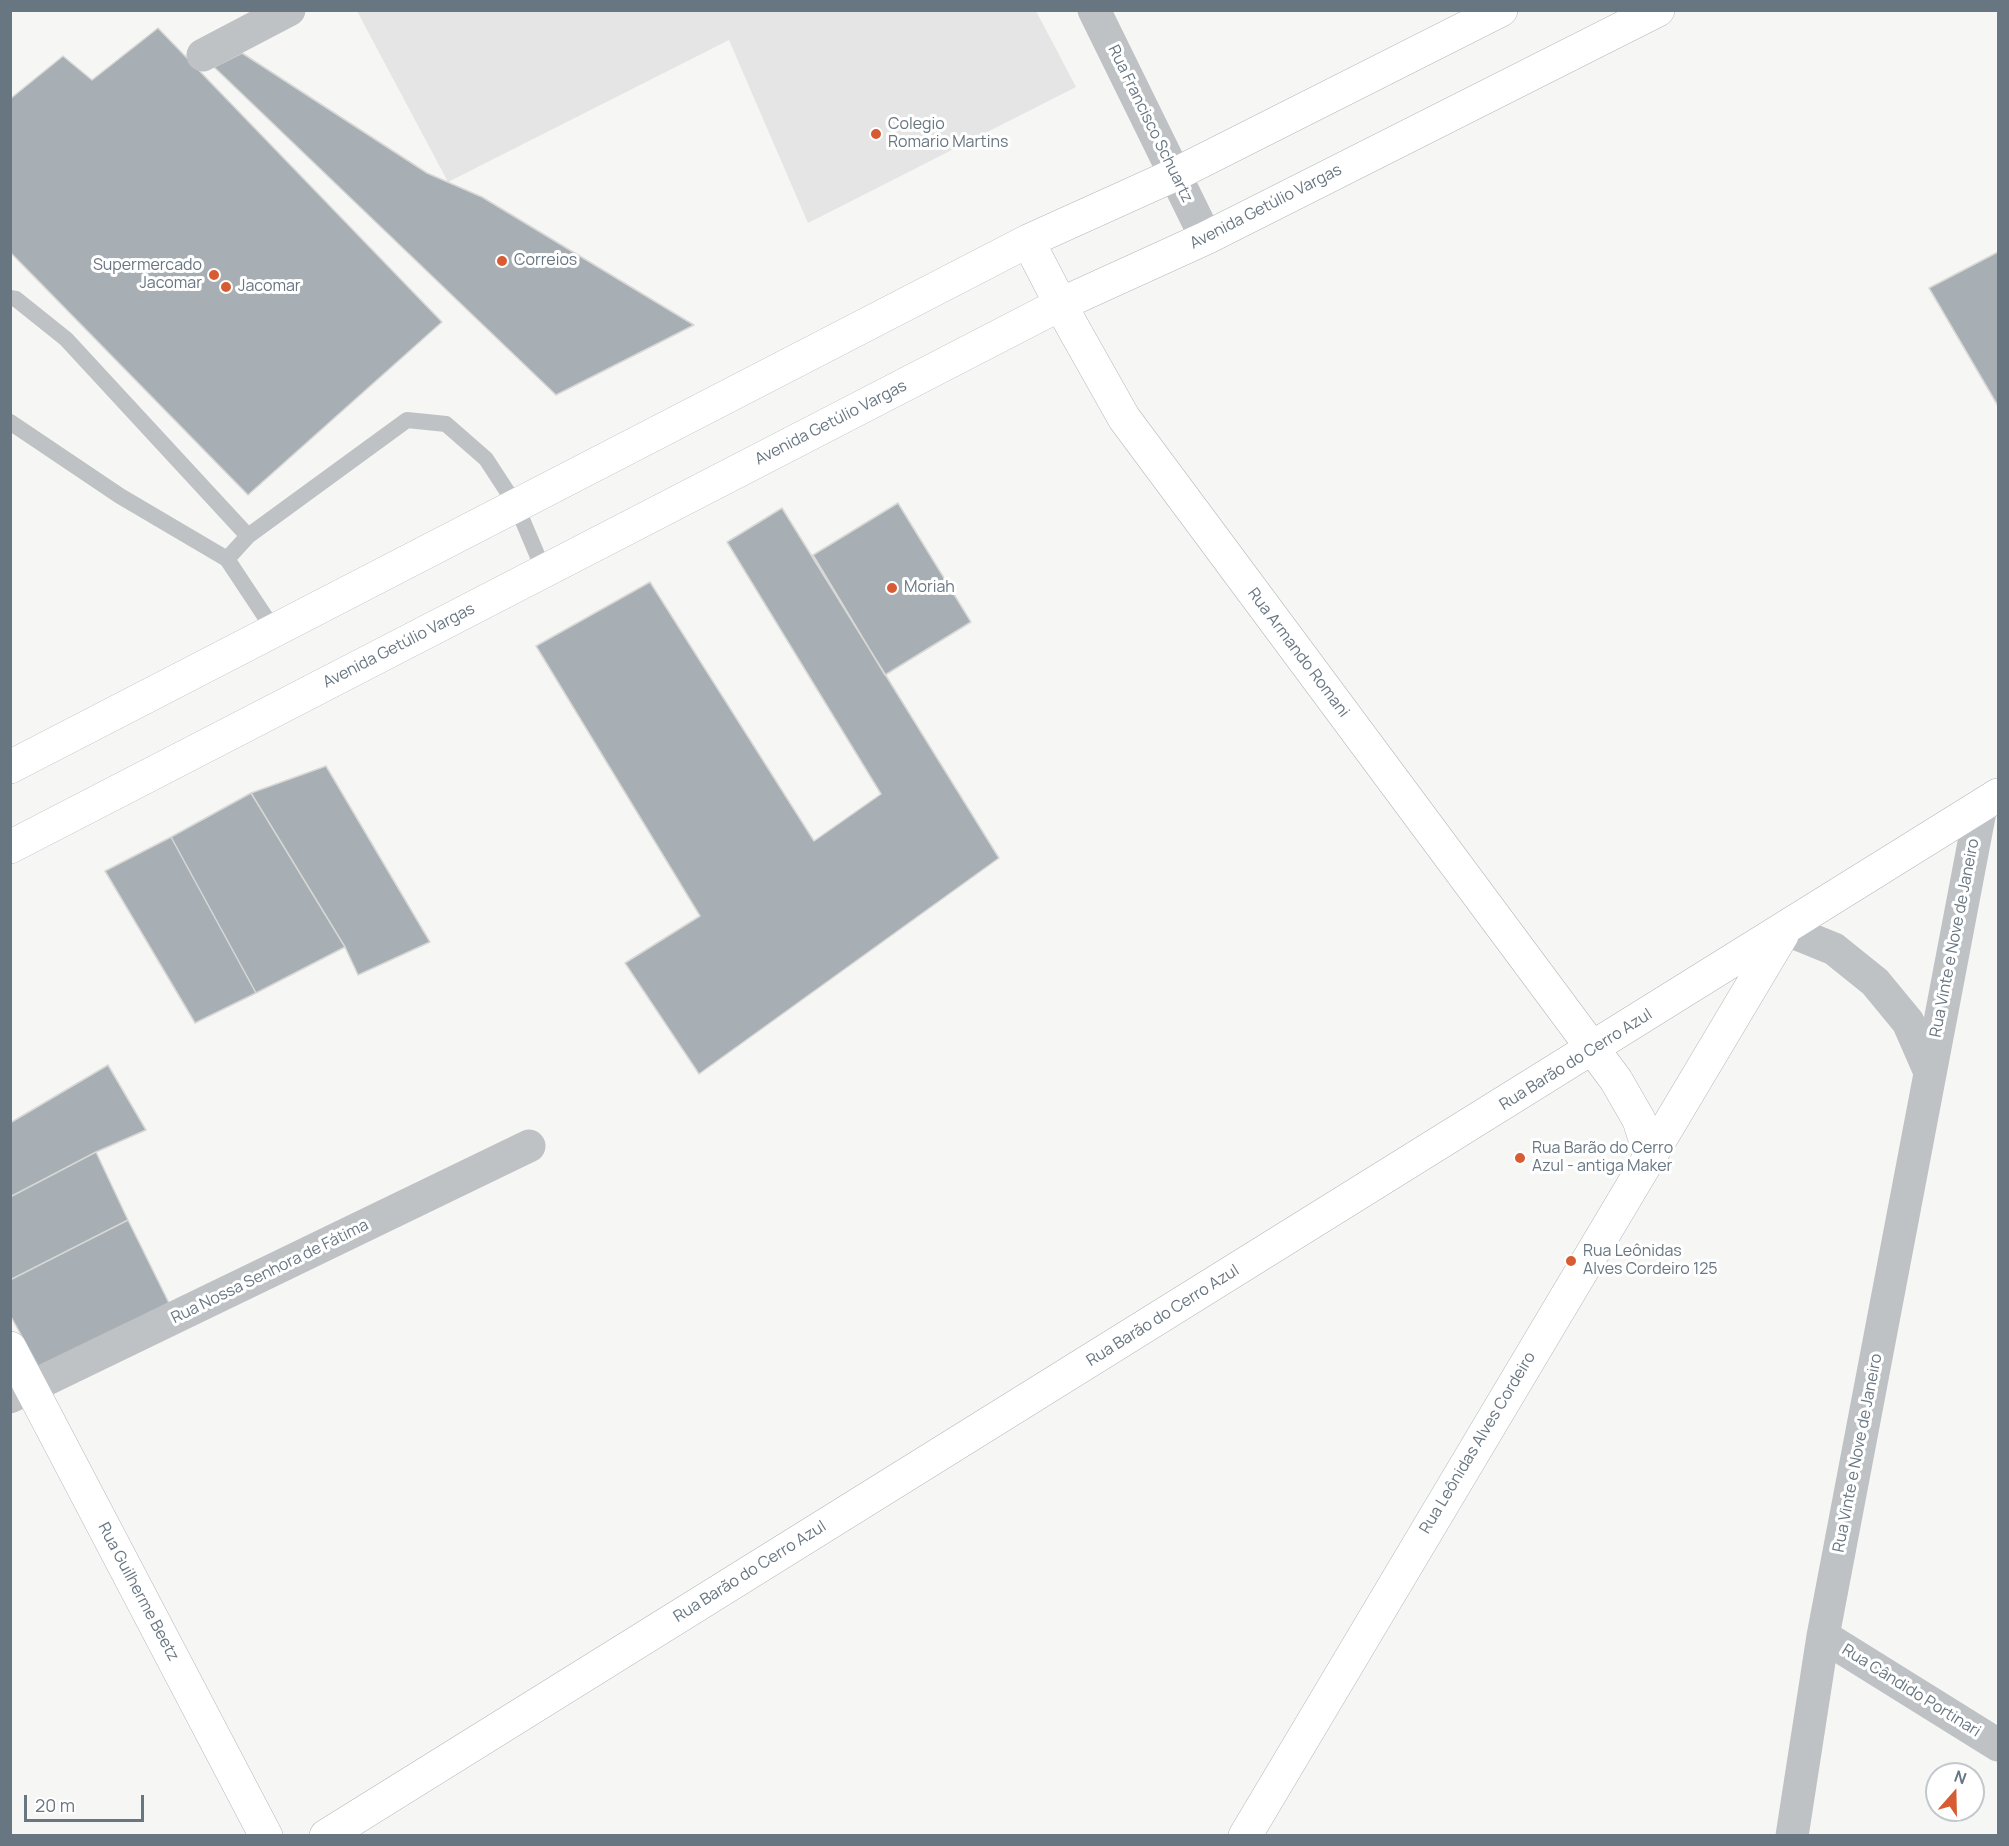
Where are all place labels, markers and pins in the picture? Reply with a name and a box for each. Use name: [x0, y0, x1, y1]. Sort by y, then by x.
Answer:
place label: Colegio Romario Martins: [888, 115, 1008, 153]
marker: Colegio Romario Martins: [869, 127, 883, 141]
place label: Correios: [514, 251, 577, 271]
marker: Correios: [495, 254, 509, 268]
place label: Supermercado Jacomar: [93, 256, 202, 294]
marker: Supermercado Jacomar: [207, 268, 221, 282]
place label: Jacomar: [238, 277, 301, 297]
marker: Jacomar: [219, 280, 233, 294]
place label: Moriah: [904, 578, 955, 598]
marker: Moriah: [885, 581, 899, 595]
place label: Rua Barão do Cerro Azul - antiga Maker: [1532, 1139, 1673, 1177]
marker: Rua Barão do Cerro Azul - antiga Maker: [1513, 1151, 1527, 1165]
place label: Rua Leônidas Alves Cordeiro 125: [1583, 1242, 1718, 1280]
marker: Rua Leônidas Alves Cordeiro 125: [1564, 1254, 1578, 1268]

